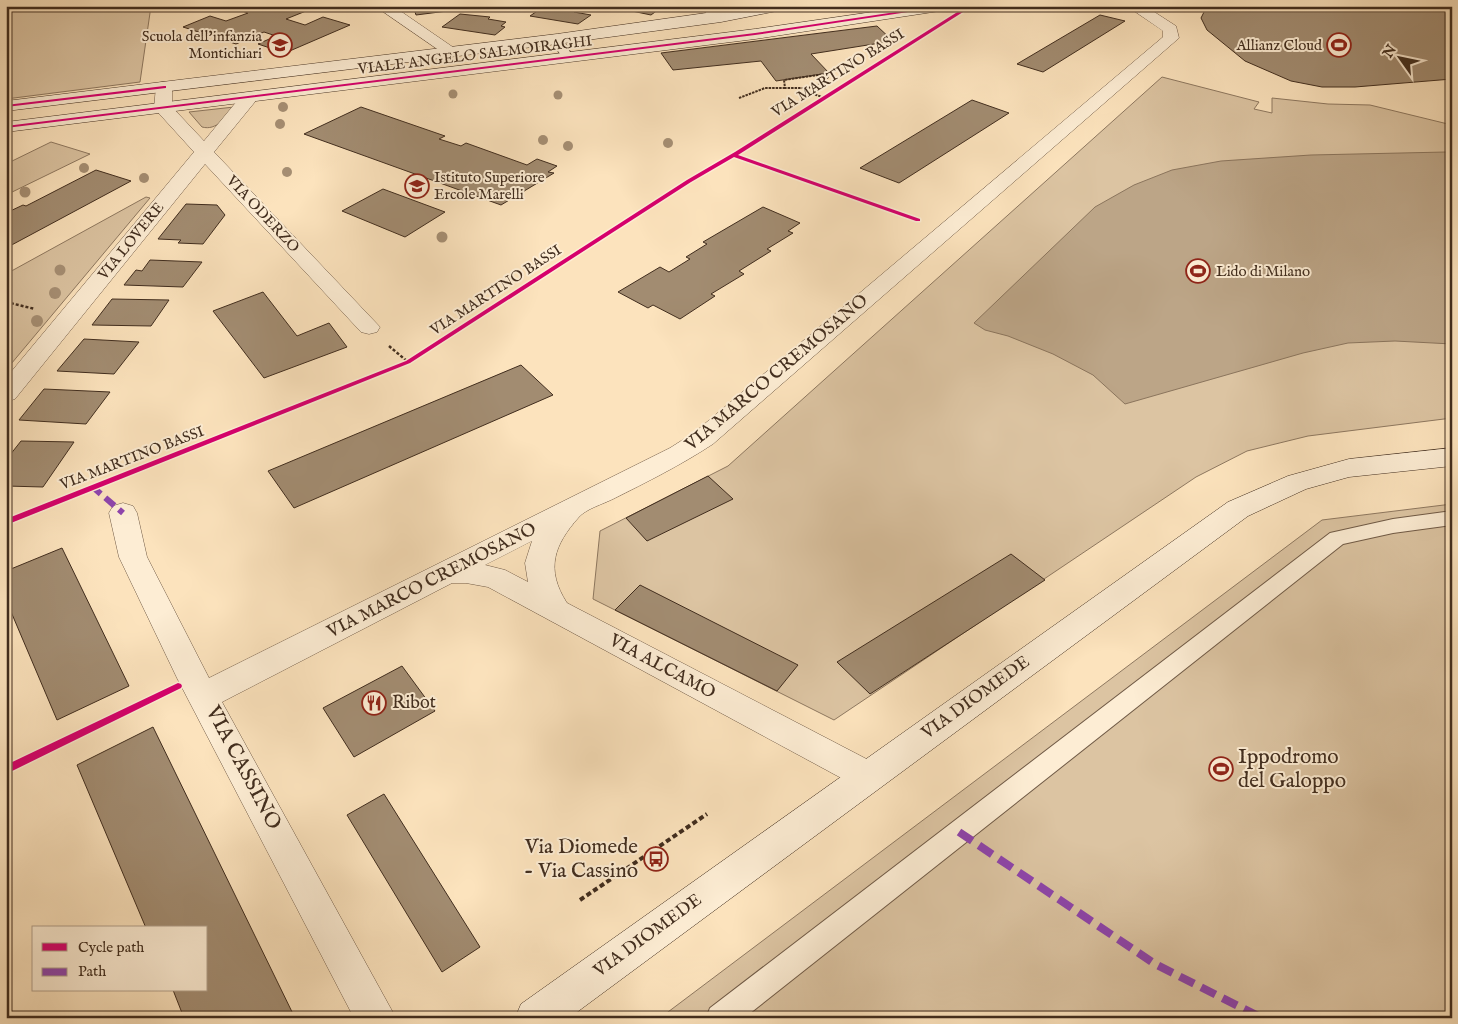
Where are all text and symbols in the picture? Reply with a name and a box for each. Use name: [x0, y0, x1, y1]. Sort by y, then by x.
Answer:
street label: VIA MARTINO BASSI: [767, 24, 908, 122]
place label: Scuola dell'infanzia Montichiari: [142, 27, 263, 63]
street label: VIALE ANGELO SALMOIRAGHI: [356, 31, 594, 79]
school or university icon: Scuola dell'infanzia Montichiari: [267, 32, 293, 58]
sports icon: Allianz Cloud: [1326, 32, 1352, 58]
north arrow: [1376, 32, 1426, 82]
place label: Allianz Cloud: [1235, 36, 1323, 55]
text: N: [1379, 41, 1401, 62]
place label: Istituto Superiore Ercole Marelli: [434, 168, 545, 204]
street label: VIA ODERZO: [222, 171, 304, 256]
school or university icon: Istituto Superiore Ercole Marelli: [404, 173, 430, 199]
street label: VIA LOVERE: [93, 198, 168, 284]
street label: VIA MARTINO BASSI: [426, 240, 566, 340]
sports icon: Lido di Milano: [1185, 258, 1211, 284]
place label: Lido di Milano: [1216, 262, 1310, 281]
street label: VIA MARCO CREMOSANO: [680, 290, 873, 457]
street label: VIA MARTINO BASSI: [56, 422, 207, 495]
street label: VIA MARCO CREMOSANO: [323, 518, 541, 644]
street label: VIA ALCAMO: [604, 629, 719, 705]
street label: VIA DIOMEDE: [917, 651, 1035, 746]
restaurant icon: Ribot: [361, 690, 387, 716]
place label: Ribot: [392, 692, 436, 715]
street label: VIA CASSINO: [199, 701, 287, 835]
place label: Ippodromo del Galoppo: [1238, 744, 1346, 795]
sports icon: Ippodromo del Galoppo: [1208, 756, 1234, 782]
place label: Via Diomede - Via Cassino: [524, 834, 638, 885]
bus stop icon: Via Diomede - Via Cassino: [643, 846, 669, 872]
street label: VIA DIOMEDE: [589, 889, 707, 984]
legend: [32, 926, 208, 992]
text: Cycle path: [78, 938, 144, 957]
text: Path: [78, 962, 106, 981]

